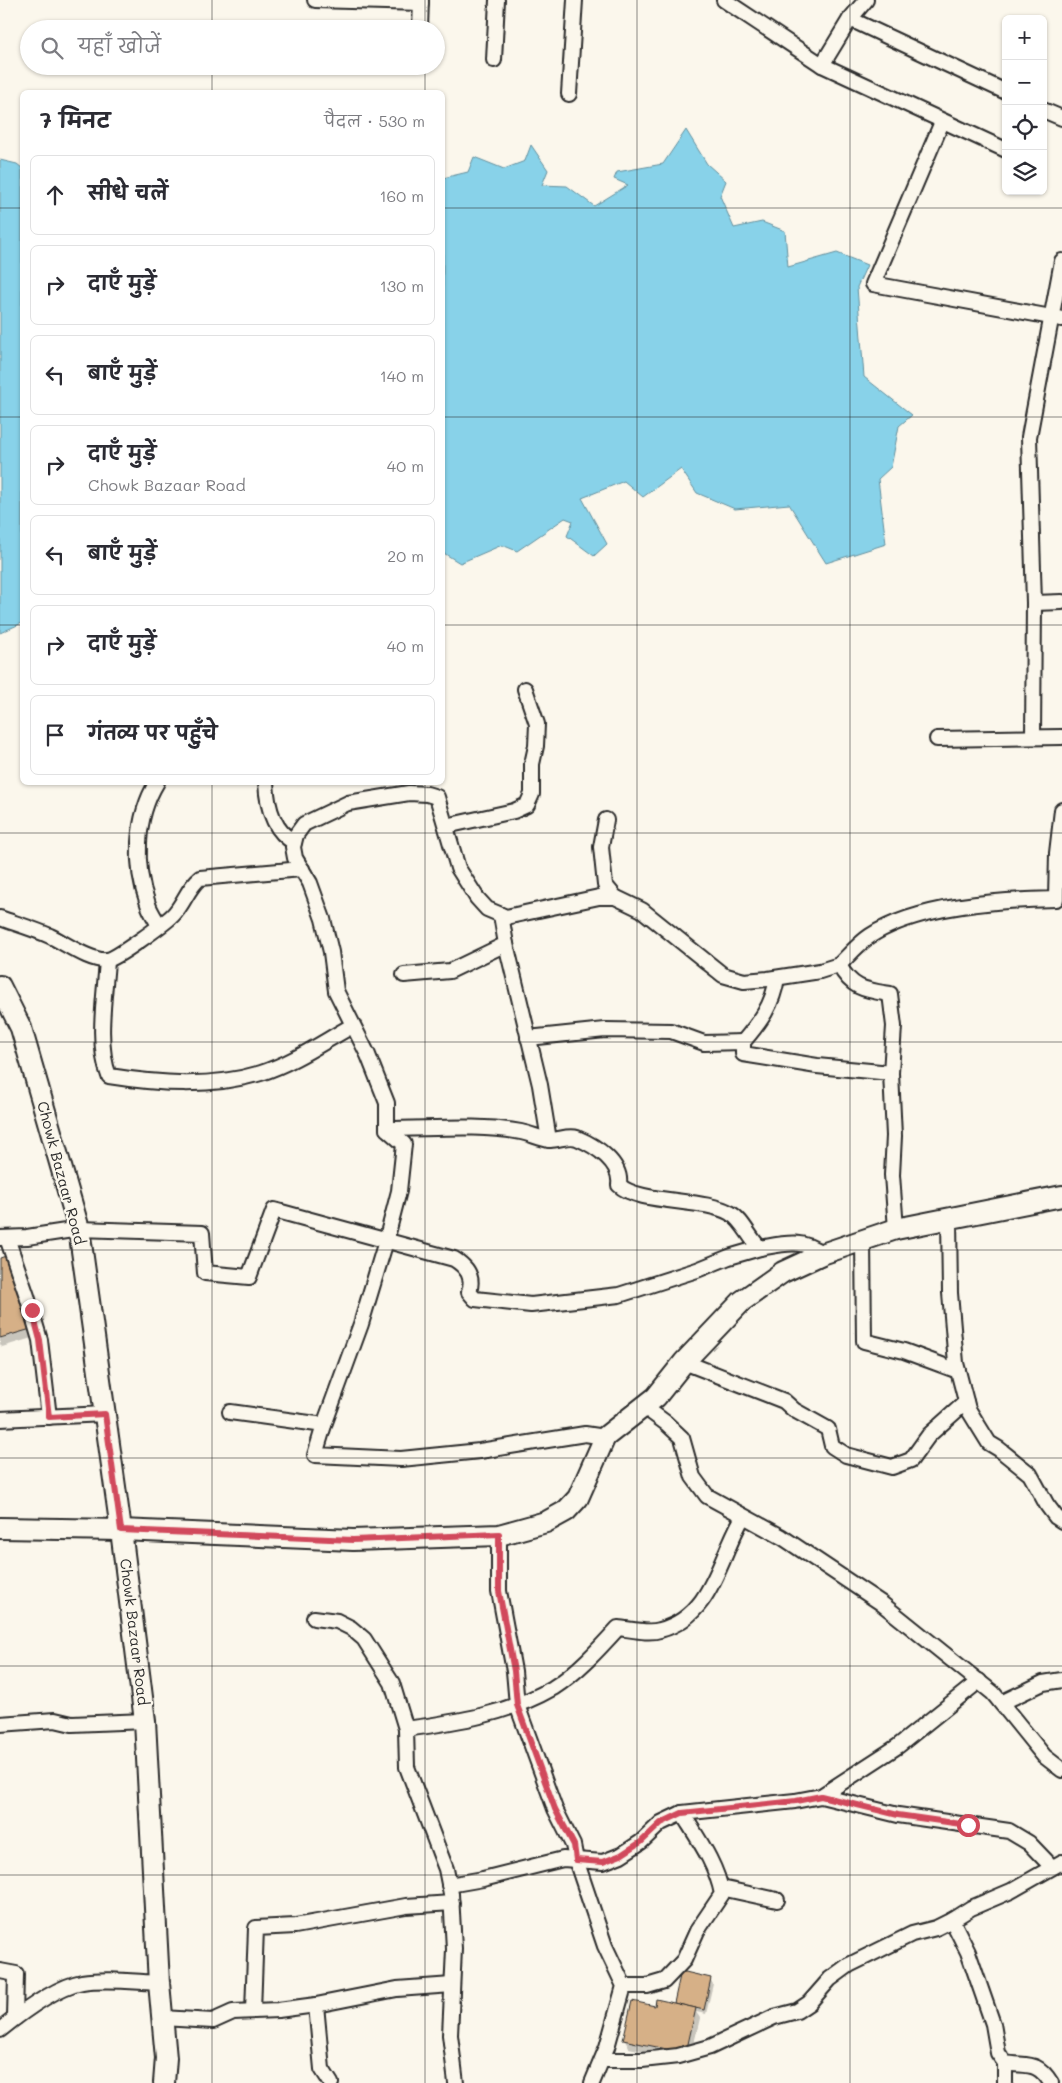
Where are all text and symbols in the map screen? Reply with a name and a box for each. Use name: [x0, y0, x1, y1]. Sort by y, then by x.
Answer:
map controls: [1002, 15, 1047, 195]
button: +: [1002, 15, 1047, 60]
search box: [20, 20, 445, 75]
text: यहाँ खोजें: [78, 33, 161, 58]
icon: search: [38, 34, 66, 62]
button: −: [1002, 60, 1047, 105]
button: locate: [1002, 105, 1047, 150]
text: 7 मिनट: [40, 106, 110, 133]
text: पैदल · 530 m: [324, 110, 425, 131]
button: layers: [1002, 150, 1047, 195]
text: सीधे चलें: [88, 180, 168, 205]
icon: ahead: [41, 181, 69, 209]
text: 160 m: [379, 185, 424, 206]
text: दाएँ मुड़ें: [88, 270, 156, 295]
icon: right: [41, 271, 69, 299]
text: 130 m: [380, 275, 424, 296]
text: बाएँ मुड़ें: [88, 360, 157, 385]
icon: left: [41, 361, 69, 389]
text: 140 m: [380, 365, 424, 386]
text: दाएँ मुड़ें: [88, 440, 156, 465]
icon: right: [41, 451, 69, 479]
text: 40 m: [387, 455, 424, 476]
text: Chowk Bazaar Road: [88, 474, 246, 495]
text: बाएँ मुड़ें: [88, 540, 157, 565]
icon: left: [41, 541, 69, 569]
text: 20 m: [387, 545, 424, 566]
text: दाएँ मुड़ें: [88, 630, 156, 655]
icon: right: [41, 631, 69, 659]
text: 40 m: [387, 635, 424, 656]
text: गंतव्य पर पहुँचे: [88, 720, 217, 745]
icon: arrive: [41, 721, 69, 749]
street label: Chowk Bazaar Road: [33, 1099, 91, 1247]
route end: [21, 1299, 44, 1322]
street label: Chowk Bazaar Road: [116, 1557, 154, 1706]
route start: [957, 1814, 980, 1837]

